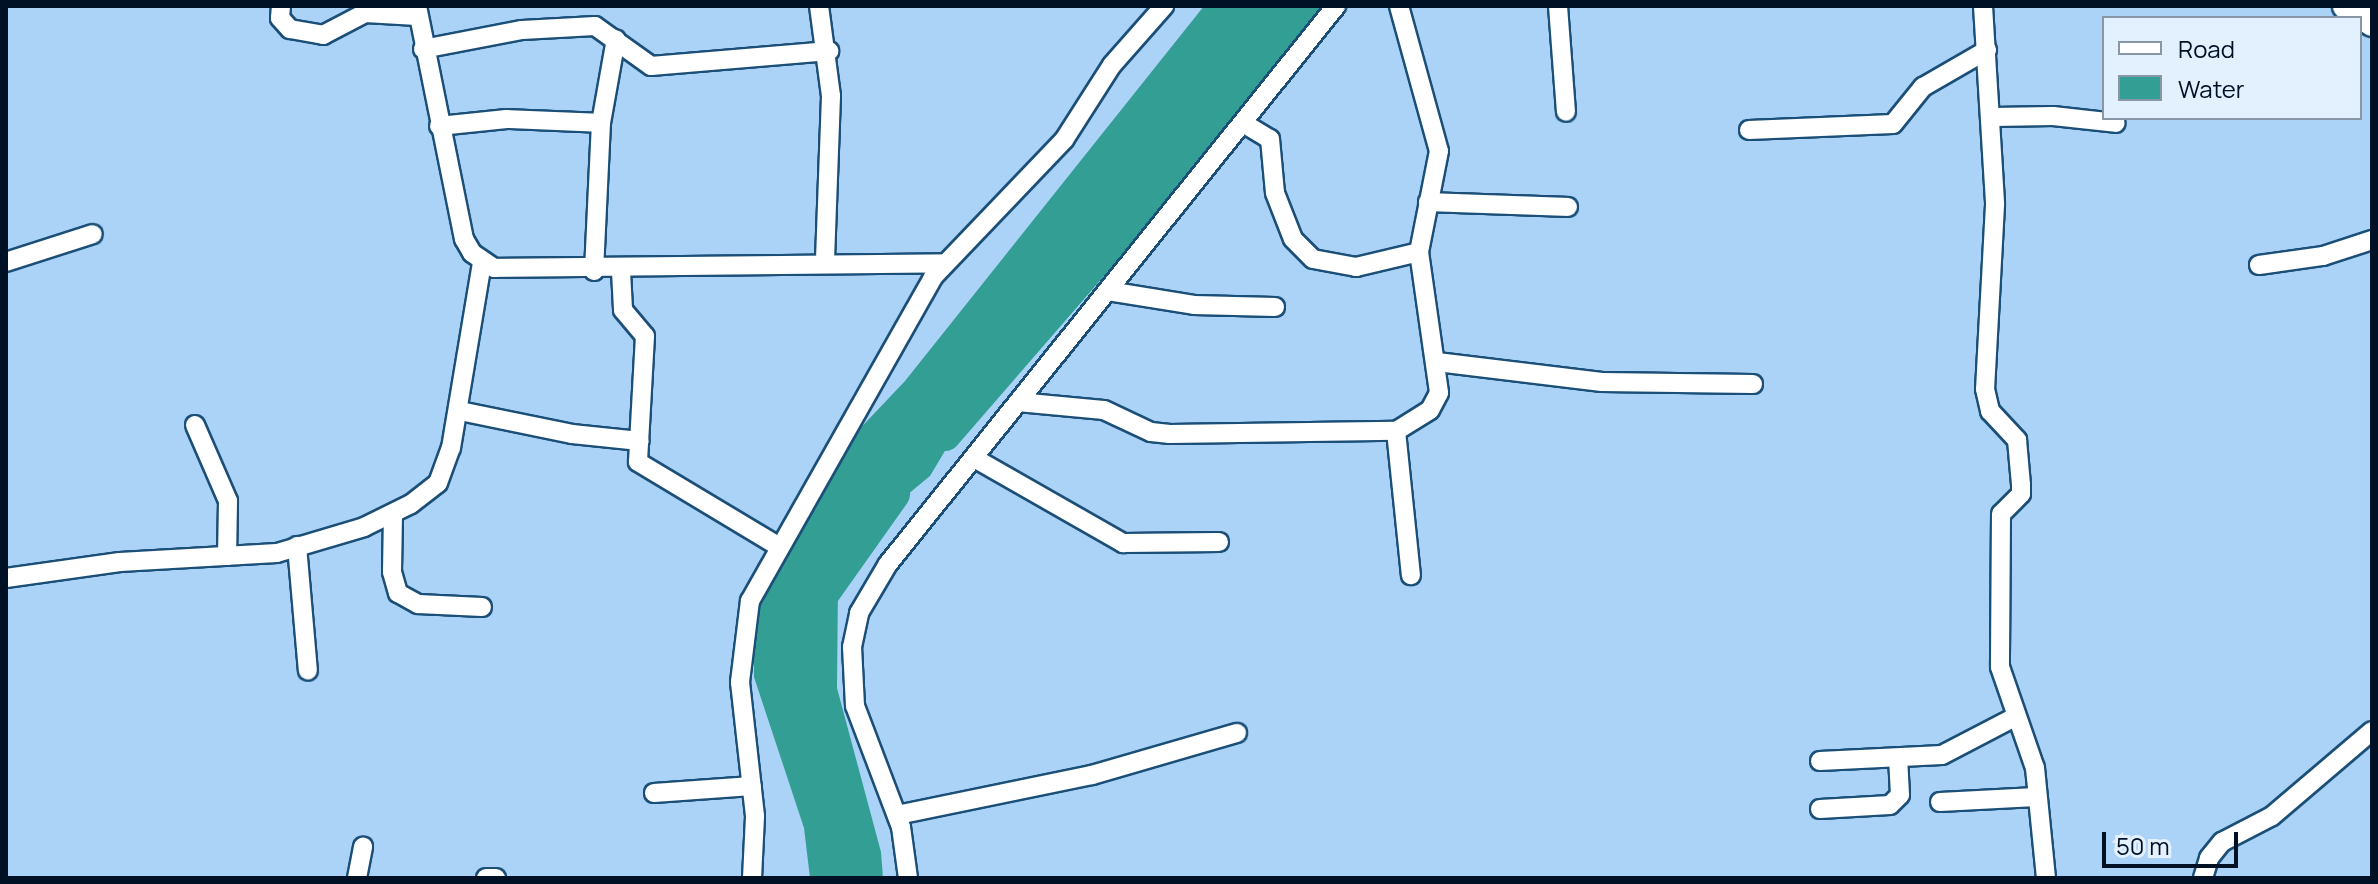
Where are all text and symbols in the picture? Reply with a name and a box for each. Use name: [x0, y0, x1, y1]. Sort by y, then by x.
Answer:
legend: [2102, 16, 2362, 120]
text: Road: [2178, 32, 2235, 65]
text: Water: [2178, 72, 2245, 105]
scale bar: [2106, 816, 2242, 866]
text: 50 m: [2116, 829, 2170, 862]

